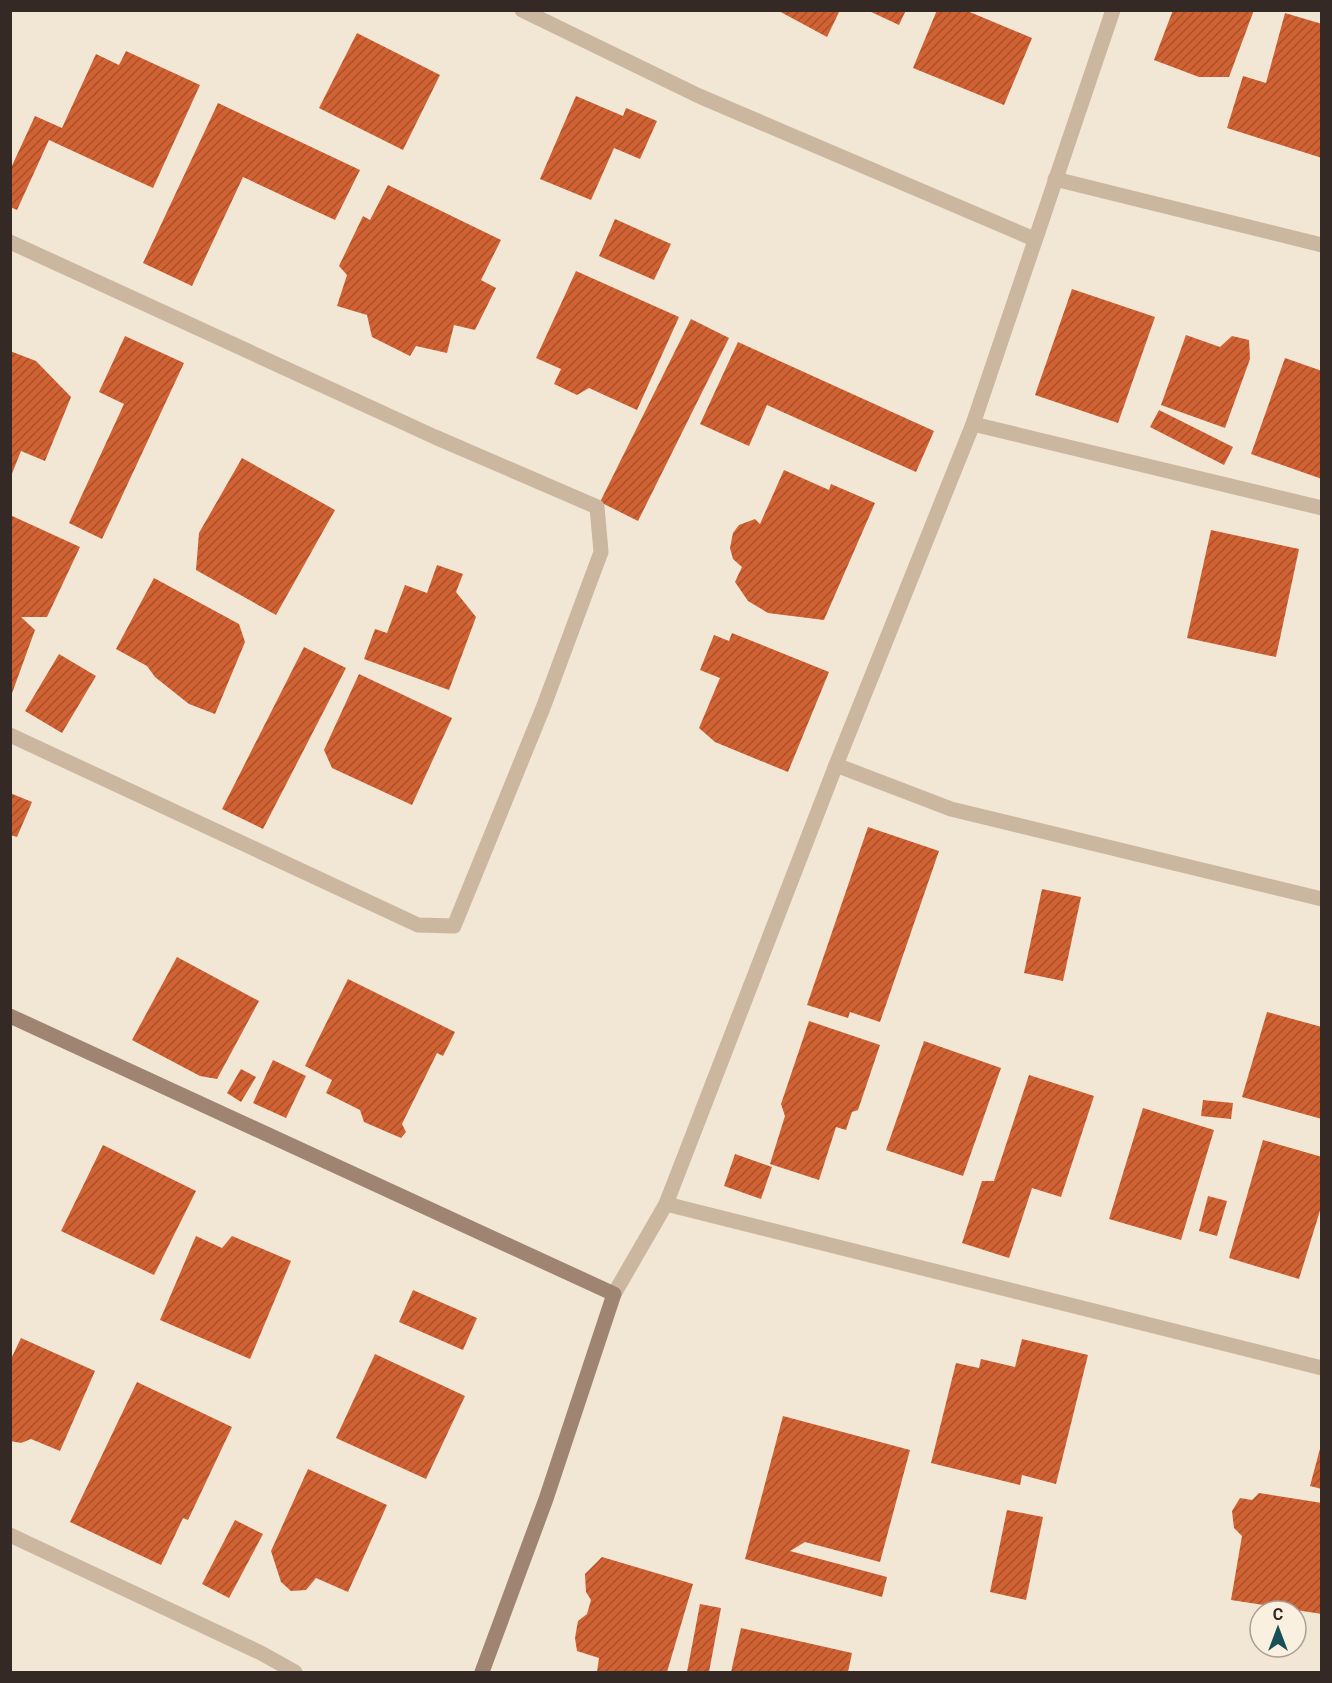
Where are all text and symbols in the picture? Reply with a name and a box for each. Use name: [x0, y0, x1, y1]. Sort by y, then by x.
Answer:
north arrow: [1248, 1599, 1308, 1659]
text: С: [1273, 1605, 1283, 1624]

